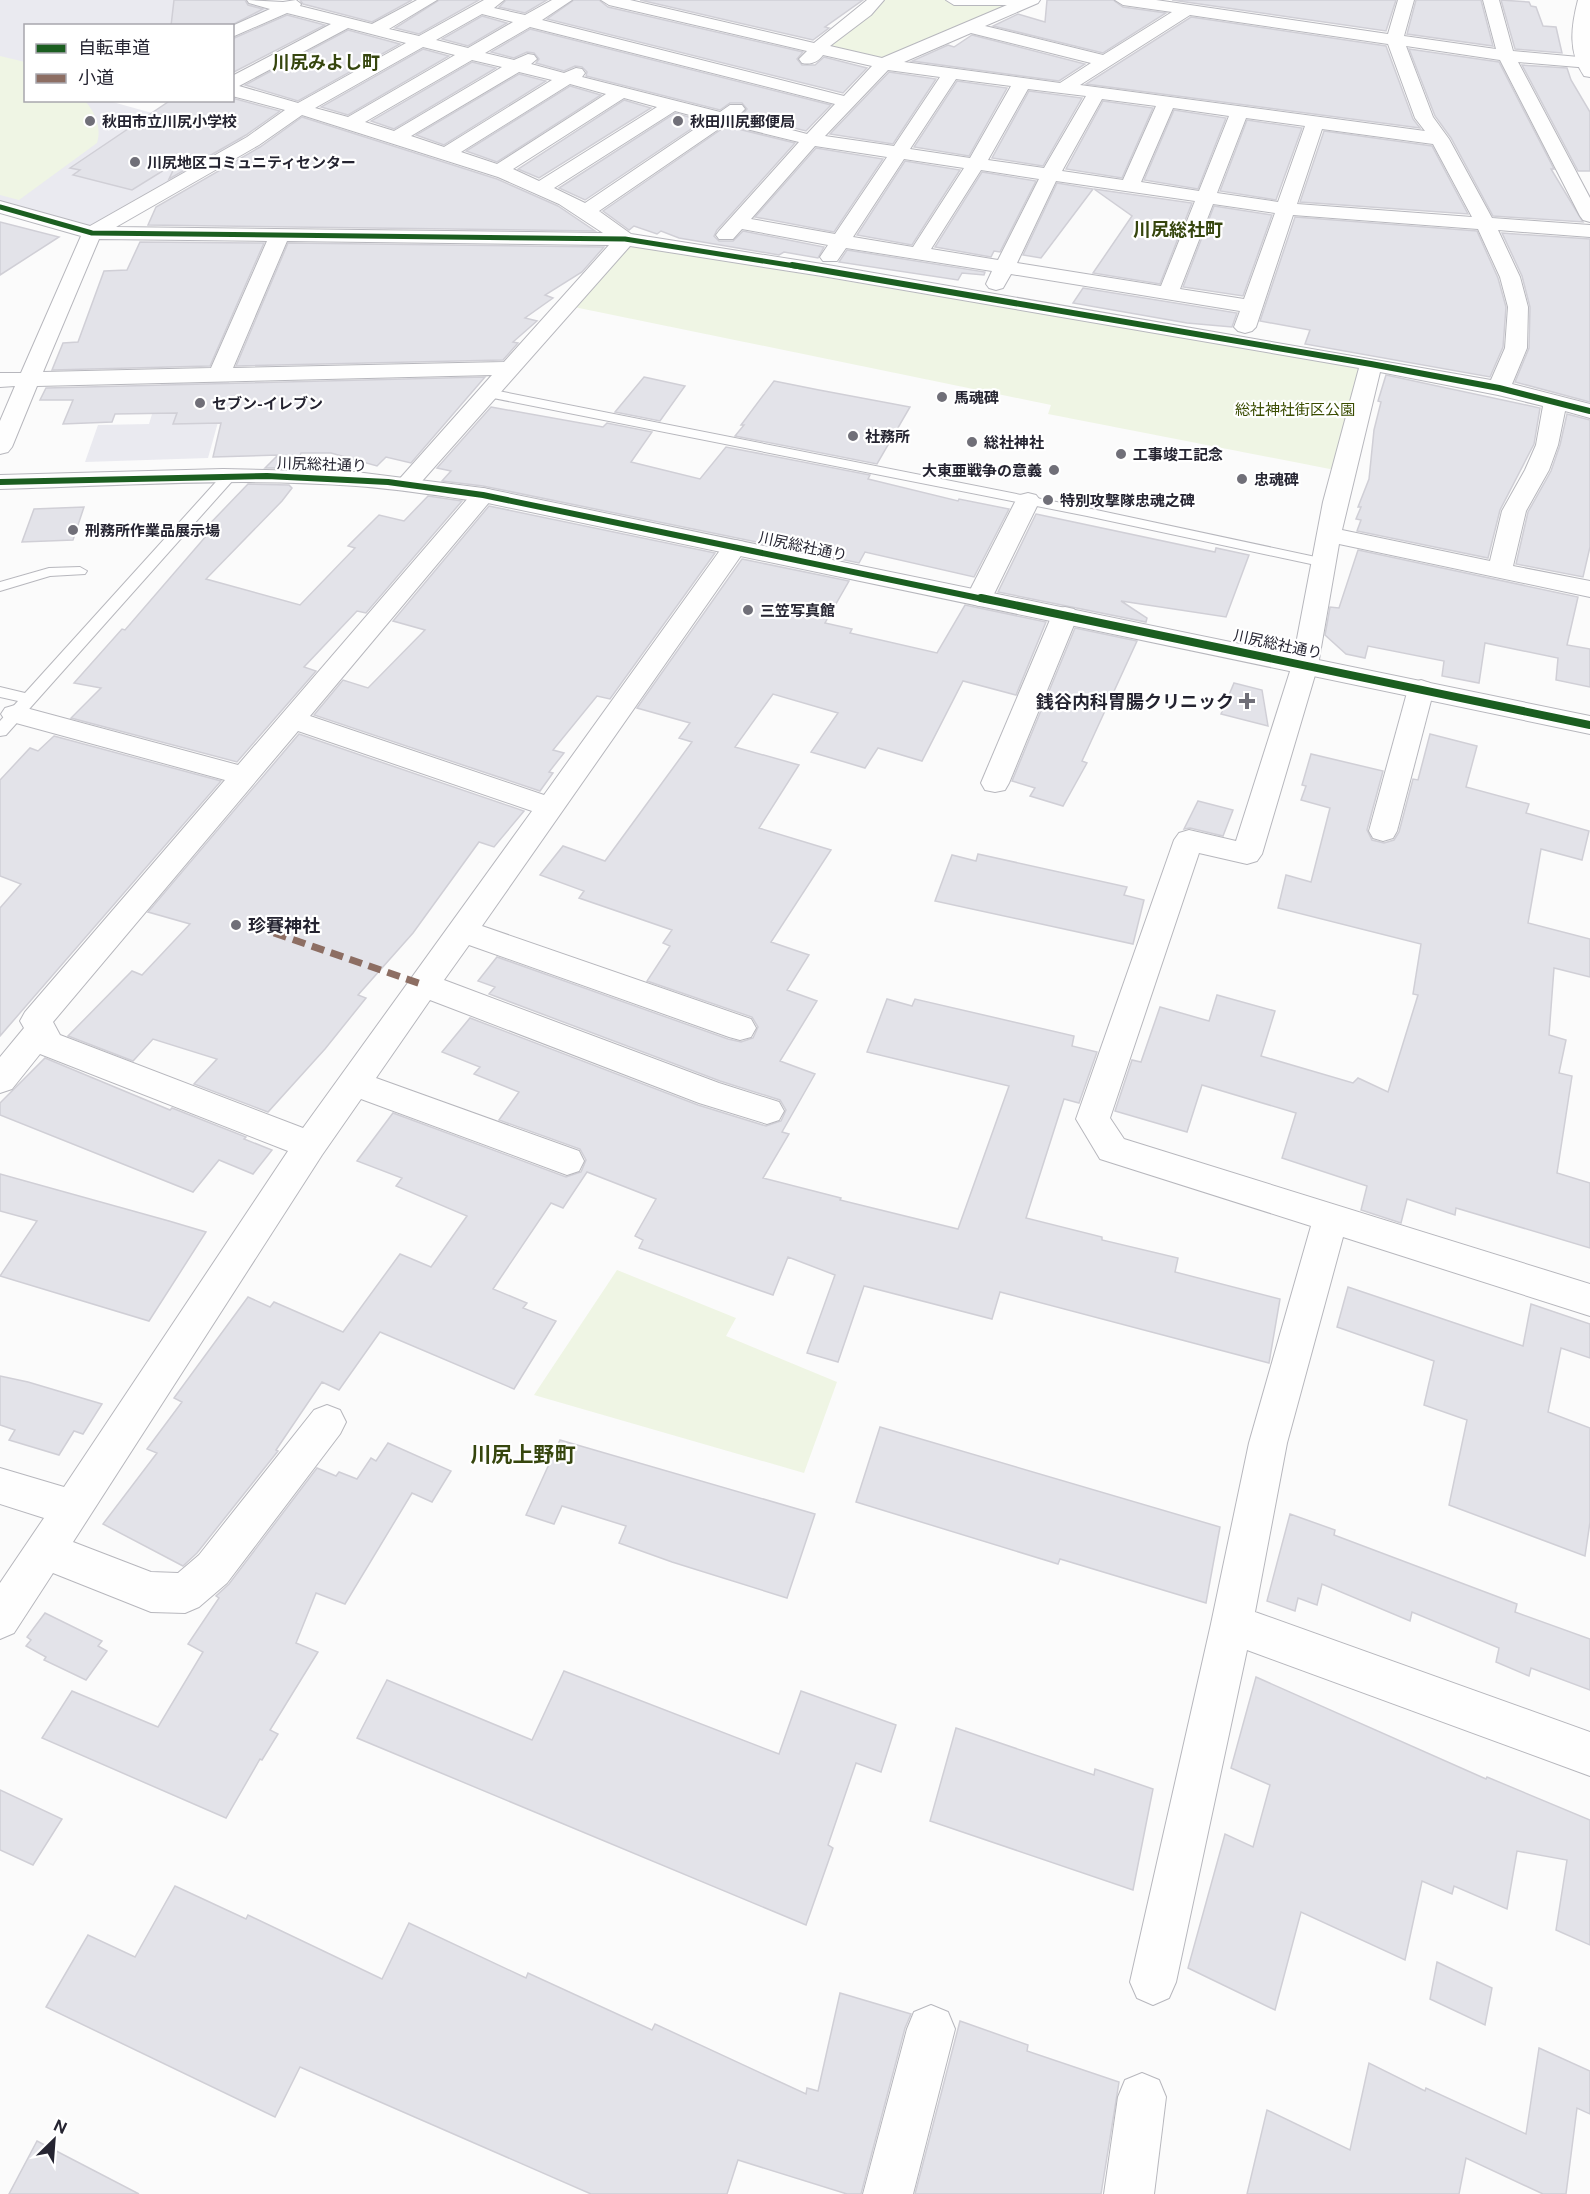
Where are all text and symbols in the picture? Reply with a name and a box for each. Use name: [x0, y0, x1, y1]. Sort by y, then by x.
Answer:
legend: [24, 24, 234, 102]
text: 自転車道: [78, 37, 150, 58]
district label: 川尻みよし町: [272, 52, 380, 73]
text: 小道: [78, 67, 114, 88]
place label: 秋田市立川尻小学校: [102, 113, 237, 130]
place label: 秋田川尻郵便局: [690, 113, 795, 130]
marker: 秋田市立川尻小学校: [83, 114, 97, 128]
marker: 秋田川尻郵便局: [671, 114, 685, 128]
place label: 川尻地区コミュニティセンター: [147, 154, 356, 171]
marker: 川尻地区コミュニティセンター: [128, 155, 142, 169]
district label: 川尻総社町: [1133, 219, 1223, 240]
place label: 馬魂碑: [954, 389, 999, 406]
marker: 馬魂碑: [935, 390, 949, 404]
place label: セブン-イレブン: [212, 395, 323, 412]
marker: セブン-イレブン: [193, 396, 207, 410]
park label: 総社神社街区公園: [1235, 401, 1355, 418]
place label: 社務所: [865, 428, 910, 445]
marker: 社務所: [846, 429, 860, 443]
place label: 総社神社: [984, 434, 1044, 451]
marker: 総社神社: [965, 435, 979, 449]
place label: 工事竣工記念: [1133, 446, 1223, 463]
marker: 工事竣工記念: [1114, 447, 1128, 461]
street label: 川尻総社通り: [277, 454, 367, 474]
place label: 大東亜戦争の意義: [922, 462, 1042, 479]
marker: 大東亜戦争の意義: [1047, 463, 1061, 477]
place label: 忠魂碑: [1254, 471, 1299, 488]
marker: 忠魂碑: [1235, 472, 1249, 486]
place label: 特別攻撃隊忠魂之碑: [1060, 492, 1195, 509]
marker: 特別攻撃隊忠魂之碑: [1041, 493, 1055, 507]
place label: 刑務所作業品展示場: [85, 522, 220, 539]
marker: 刑務所作業品展示場: [66, 523, 80, 537]
street label: 川尻総社通り: [757, 528, 849, 564]
place label: 三笠写真館: [760, 602, 835, 619]
marker: 三笠写真館: [741, 603, 755, 617]
street label: 川尻総社通り: [1232, 626, 1324, 662]
place label: 銭谷内科胃腸クリニック: [1035, 691, 1234, 712]
marker: 銭谷内科胃腸クリニック: [1238, 692, 1256, 710]
place label: 珍賽神社: [248, 915, 320, 936]
marker: 珍賽神社: [229, 918, 243, 932]
district label: 川尻上野町: [471, 1442, 576, 1467]
north arrow: [24, 2110, 84, 2170]
text: N: [50, 2116, 70, 2138]

